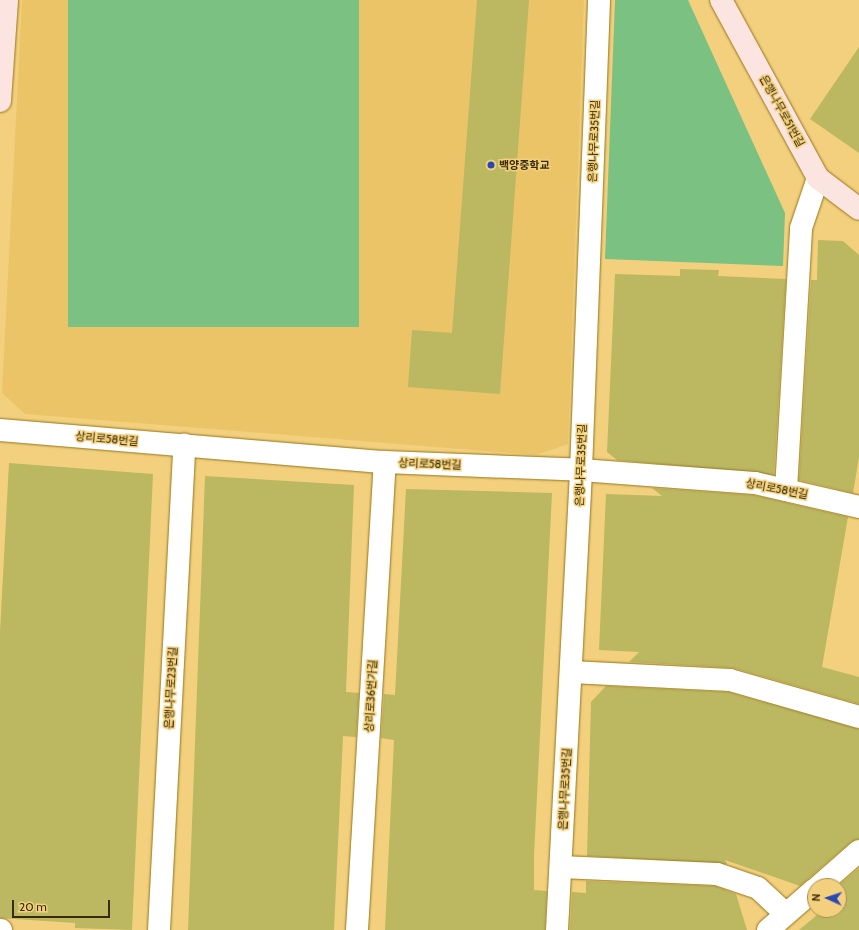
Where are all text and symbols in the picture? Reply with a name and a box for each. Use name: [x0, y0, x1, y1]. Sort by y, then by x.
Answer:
street label: 은행나무로51번길: [757, 73, 807, 149]
street label: 은행나무로35번길: [586, 99, 602, 183]
place label: 백양중학교: [499, 158, 550, 172]
marker: 백양중학교: [486, 160, 496, 170]
street label: 은행나무로35번길: [573, 423, 589, 507]
street label: 상리로58번길: [75, 430, 139, 448]
street label: 상리로58번길: [398, 456, 462, 472]
street label: 상리로58번길: [745, 476, 809, 502]
street label: 은행나무로23번길: [162, 646, 180, 730]
street label: 상리로36번가길: [363, 659, 379, 733]
street label: 은행나무로35번길: [556, 747, 574, 831]
north arrow: [807, 878, 847, 918]
scale bar: [14, 892, 112, 918]
text: N: [809, 893, 823, 902]
text: 20 m: [19, 899, 47, 914]

